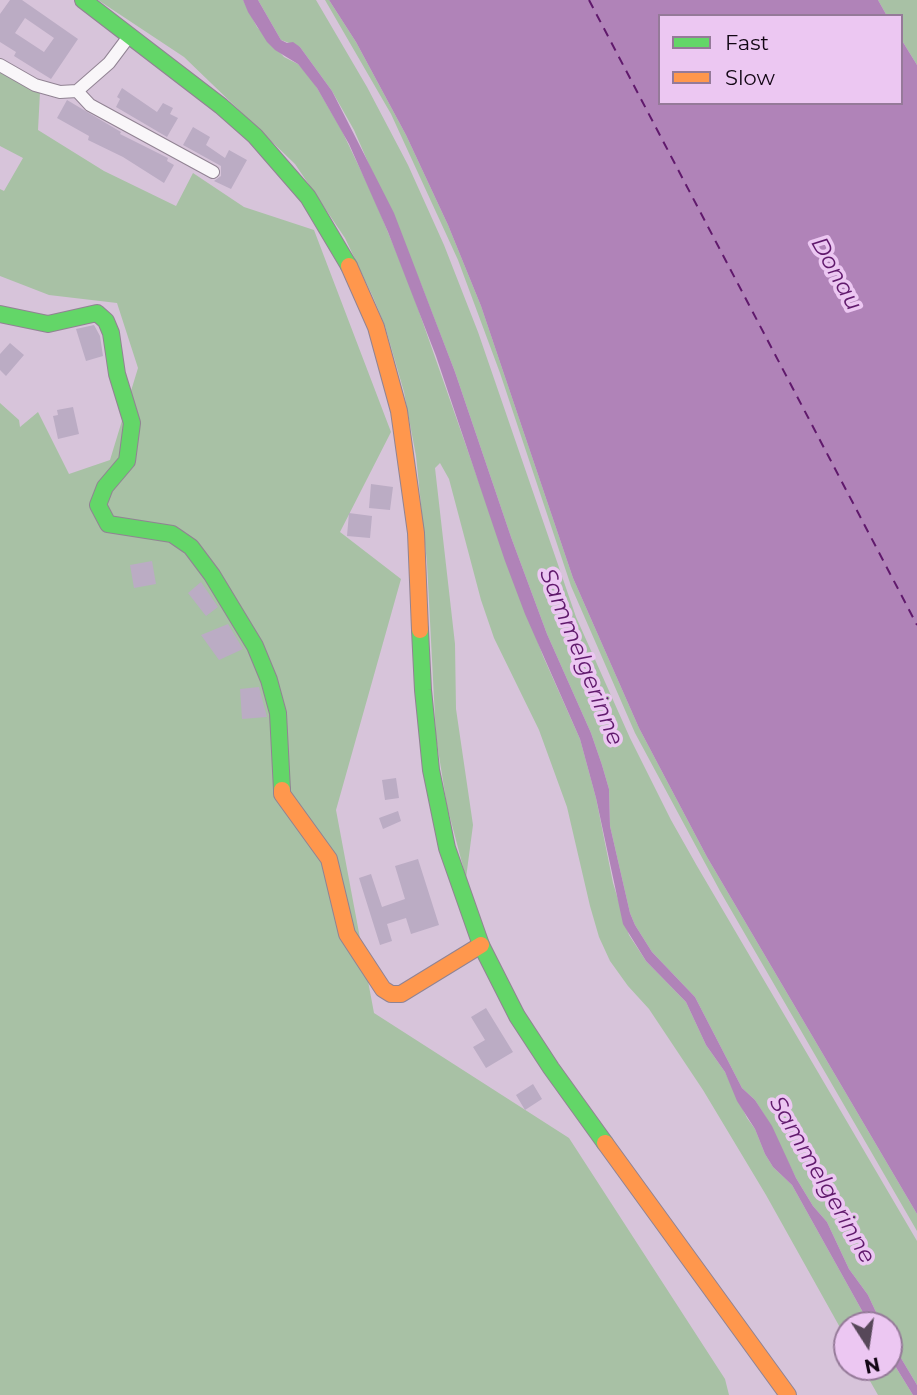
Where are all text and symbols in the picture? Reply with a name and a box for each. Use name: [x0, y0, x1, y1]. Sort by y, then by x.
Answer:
legend: [658, 14, 903, 105]
text: Fast: [725, 30, 769, 55]
text: Slow: [725, 65, 775, 90]
water label: Donau: [805, 232, 867, 316]
water label: Sammelgerinne: [533, 564, 629, 750]
water label: Sammelgerinne: [763, 1091, 881, 1269]
north arrow: [833, 1311, 903, 1381]
text: N: [862, 1352, 882, 1378]

